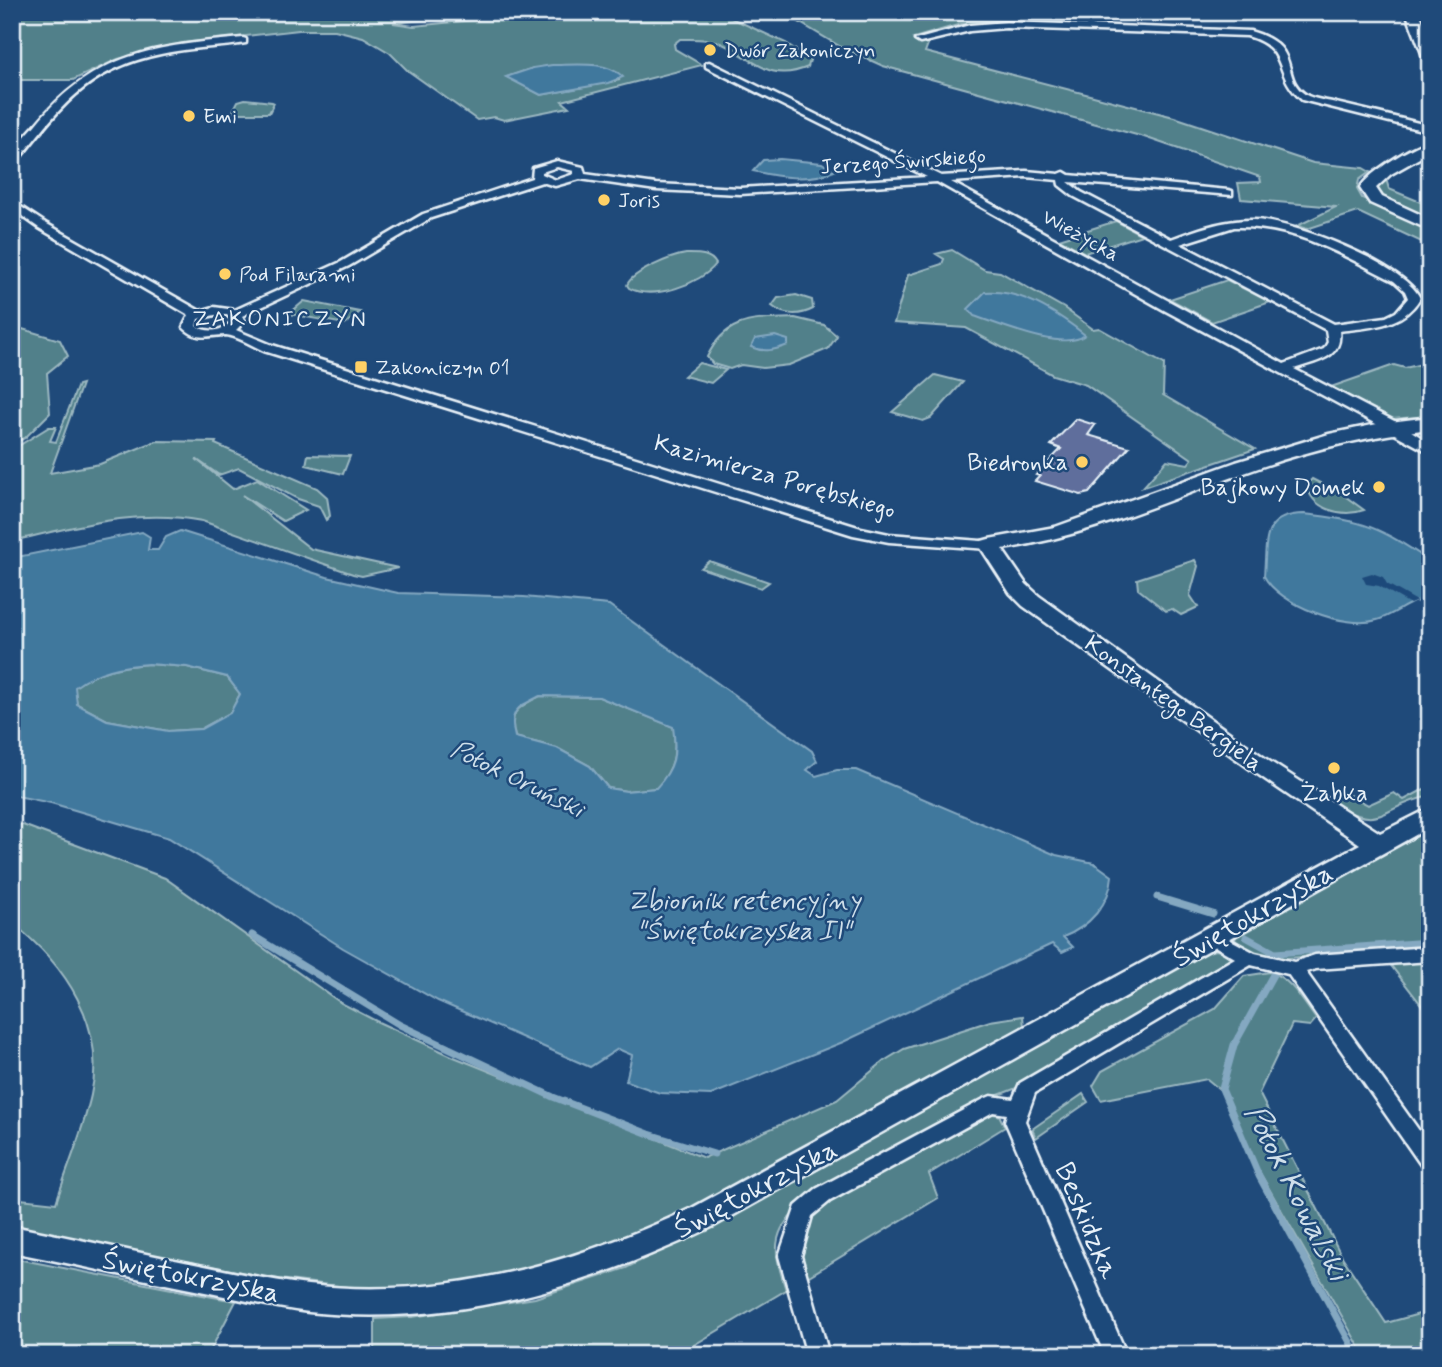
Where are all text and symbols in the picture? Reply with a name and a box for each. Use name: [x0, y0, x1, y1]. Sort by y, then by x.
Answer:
place label: Dwór Zakoniczyn: [724, 37, 875, 65]
marker: Dwór Zakoniczyn: [702, 42, 718, 58]
place label: Emi: [203, 103, 237, 131]
marker: Emi: [181, 108, 197, 124]
street label: Jerzego Świrskiego: [819, 142, 987, 184]
place label: Joris: [618, 187, 660, 215]
marker: Joris: [596, 192, 612, 208]
street label: Wieżycka: [1037, 203, 1124, 269]
place label: Pod Filarami: [239, 261, 356, 289]
marker: Pod Filarami: [217, 266, 233, 282]
district label: ZAKONICZYN: [192, 305, 368, 335]
place label: Zakoniczyn 01: [375, 354, 510, 382]
marker: Zakoniczyn 01: [353, 359, 369, 375]
street label: Kazimierza Porębskiego: [650, 428, 899, 527]
place label: Biedronka: [967, 448, 1068, 479]
marker: Biedronka: [1074, 454, 1090, 470]
place label: Bajkowy Domek: [1201, 473, 1365, 504]
marker: Bajkowy Domek: [1371, 479, 1387, 495]
street label: Konstantego Bergiela: [1077, 629, 1268, 781]
water label: Potok Oruński: [445, 733, 591, 828]
marker: Żabka: [1326, 760, 1342, 776]
place label: Żabka: [1300, 779, 1368, 810]
street label: Świętokrzyska: [1166, 854, 1340, 977]
water label: Zbiornik retencyjny "Świętokrzyska II": [628, 885, 862, 949]
water label: Potok Kowalski: [1234, 1097, 1360, 1291]
street label: Świętokrzyska: [668, 1131, 844, 1249]
street label: Beskidzka: [1045, 1157, 1127, 1285]
street label: Świętokrzyska: [99, 1241, 282, 1313]

